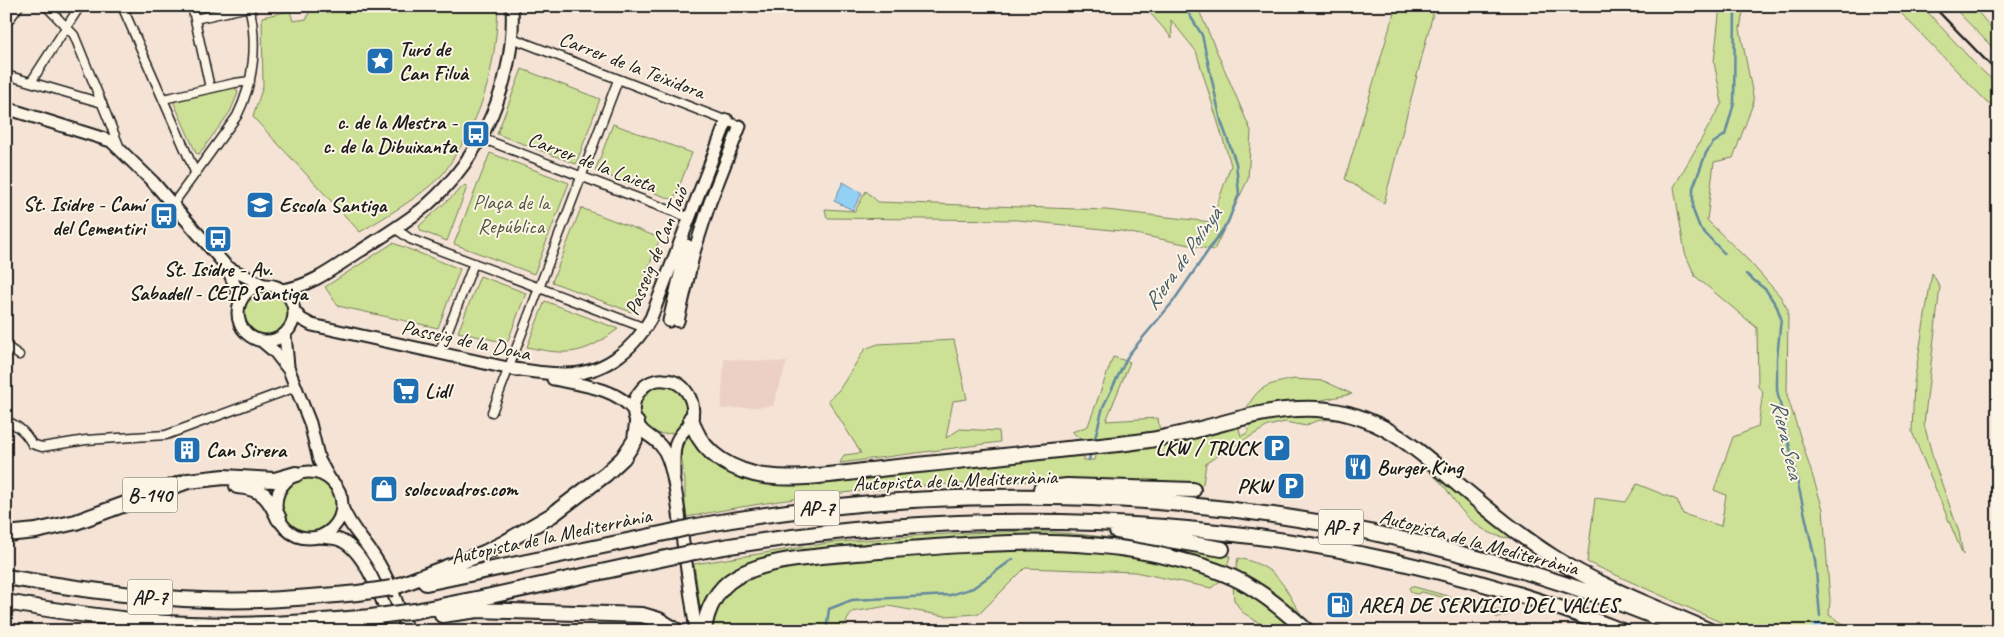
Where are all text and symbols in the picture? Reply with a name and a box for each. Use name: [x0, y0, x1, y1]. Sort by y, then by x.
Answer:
street label: Carrer de la Teixidora: [556, 25, 711, 106]
place label: Turó de Can Filuà: [399, 36, 470, 86]
place icon: Turó de Can Filuà: [365, 46, 395, 76]
place label: c. de la Mestra - c. de la Dibuixanta: [323, 109, 459, 159]
bus stop icon: c. de la Mestra - c. de la Dibuixanta: [461, 119, 491, 149]
street label: Carrer de la Laieta: [524, 126, 661, 199]
street label: Passeig de Can Taió: [618, 181, 695, 319]
park label: Plaça de la República: [473, 189, 552, 239]
school or university icon: Escola Santiga: [245, 190, 275, 220]
place label: St. Isidre - Camí del Cementiri: [23, 191, 149, 241]
place label: Escola Santiga: [279, 192, 388, 218]
water label: Riera de Polinyà: [1137, 200, 1230, 315]
bus stop icon: St. Isidre - Camí del Cementiri: [149, 201, 179, 231]
bus stop icon: St. Isidre - Av. Sabadell - CEIP Santiga: [203, 224, 233, 254]
place label: St. Isidre - Av. Sabadell - CEIP Santiga: [129, 256, 309, 306]
street label: Passeig de la Dona: [399, 314, 535, 367]
supermarket icon: Lidl: [391, 376, 421, 406]
place label: Lidl: [425, 378, 455, 404]
water label: Riera Seca: [1764, 397, 1810, 483]
parking icon: LKW / TRUCK: [1262, 433, 1292, 463]
building icon: Can Sirera: [172, 435, 202, 465]
place label: LKW / TRUCK: [1156, 435, 1262, 461]
place label: Can Sirera: [206, 437, 288, 463]
restaurant icon: Burger King: [1343, 452, 1373, 482]
place label: Burger King: [1377, 454, 1465, 480]
street label: Autopista de la Mediterrània: [853, 463, 1059, 497]
parking icon: PKW: [1276, 471, 1306, 501]
place label: PKW: [1237, 473, 1275, 499]
shop icon: solocuadros.com: [369, 474, 399, 504]
place label: solocuadros.com: [403, 476, 519, 502]
road number: B-140: [122, 478, 178, 512]
road number: AP-7: [794, 490, 840, 526]
street label: Autopista de la Mediterrània: [448, 502, 655, 570]
street label: Autopista de la Mediterrània: [1377, 503, 1582, 581]
road number: AP-7: [1318, 510, 1364, 544]
road number: AP-7: [128, 580, 172, 614]
fuel station icon: AREA DE SERVICIO DEL VALLES: [1325, 590, 1355, 620]
place label: AREA DE SERVICIO DEL VALLES: [1359, 592, 1622, 618]

